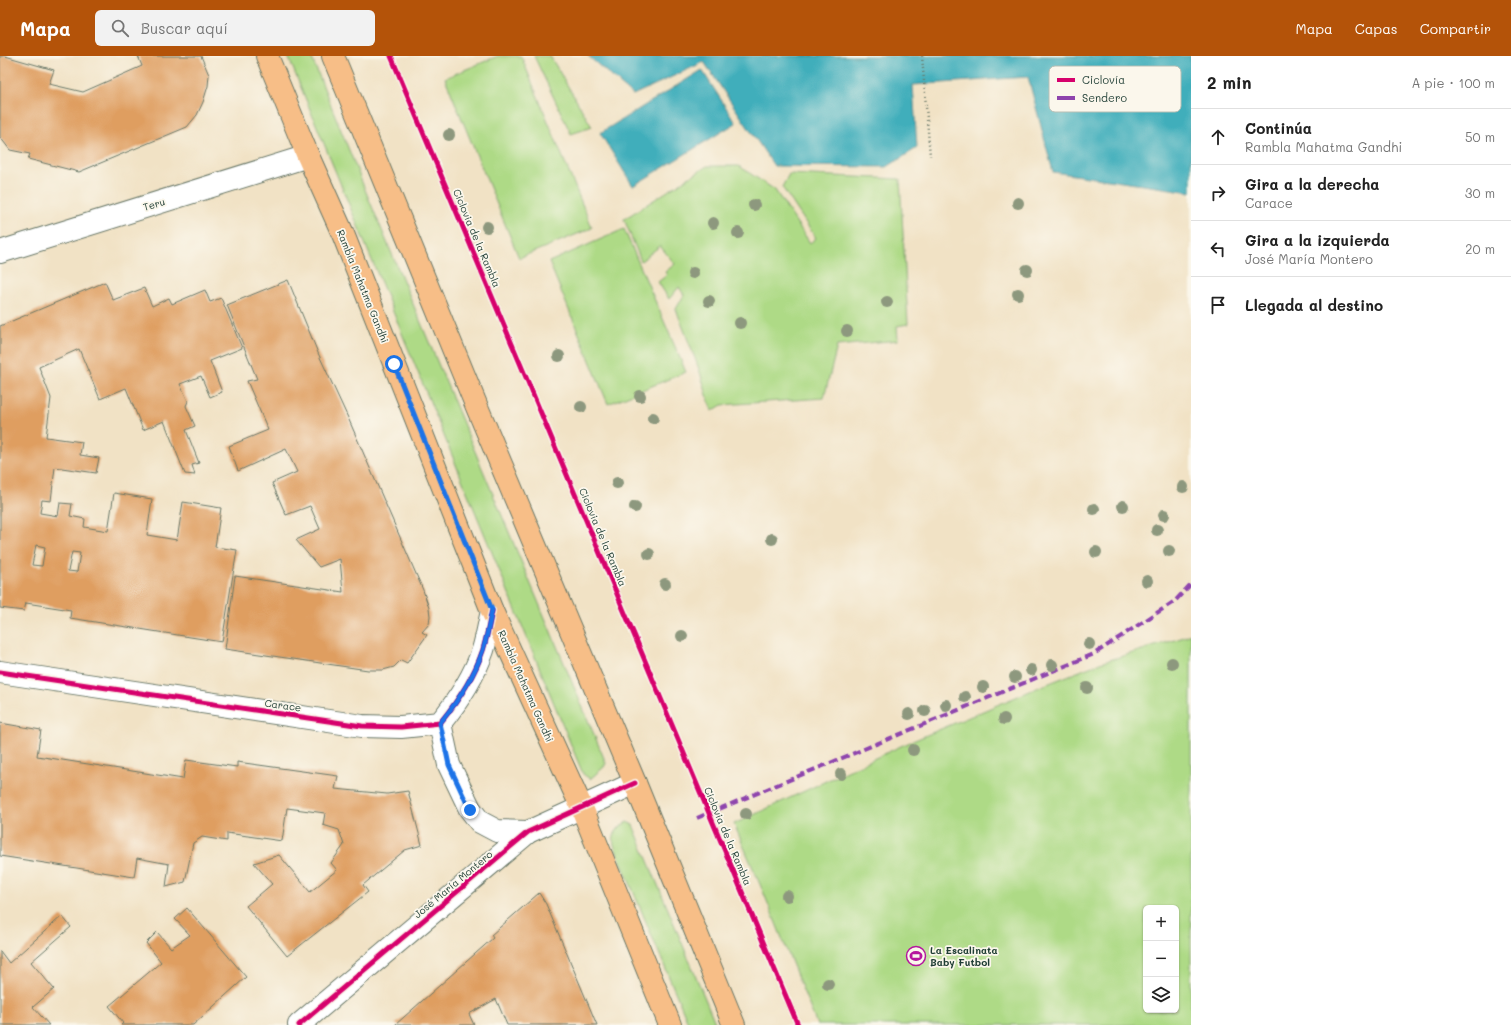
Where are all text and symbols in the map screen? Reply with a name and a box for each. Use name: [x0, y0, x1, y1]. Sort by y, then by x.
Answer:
search box: [95, 10, 375, 46]
text: Mapa: [20, 16, 71, 41]
icon: search: [109, 17, 131, 39]
text: Buscar aquí: [141, 18, 228, 38]
text: Mapa: [1296, 19, 1333, 38]
text: Capas: [1355, 19, 1398, 38]
text: Compartir: [1420, 19, 1491, 38]
legend: [1049, 66, 1181, 112]
text: 2 min: [1207, 71, 1252, 93]
text: Ciclovía: [1082, 72, 1125, 87]
text: A pie · 100 m: [1411, 74, 1495, 91]
text: Sendero: [1082, 90, 1127, 105]
text: Continúa: [1245, 118, 1312, 138]
icon: ahead: [1207, 126, 1229, 148]
text: 50 m: [1465, 128, 1495, 145]
text: Rambla Mahatma Gandhi: [1245, 138, 1402, 155]
text: Gira a la derecha: [1245, 174, 1379, 194]
icon: right: [1207, 182, 1229, 204]
text: 30 m: [1465, 184, 1495, 201]
street label: Ciclovia de la Rambla: [450, 187, 504, 289]
street label: Teru: [141, 194, 167, 214]
text: Carace: [1245, 194, 1293, 211]
street label: Rambla Mahatma Gandhi: [334, 227, 392, 345]
text: Gira a la izquierda: [1245, 230, 1390, 250]
icon: left: [1207, 238, 1229, 260]
text: 20 m: [1465, 240, 1495, 257]
text: José María Montero: [1245, 250, 1373, 267]
icon: arrive: [1207, 294, 1229, 316]
text: Llegada al destino: [1245, 295, 1383, 315]
route start: [385, 355, 403, 373]
street label: Ciclovia de la Rambla: [576, 486, 630, 588]
street label: Rambla Mahatma Gandhi: [495, 628, 557, 744]
street label: Carace: [264, 696, 302, 714]
street label: Ciclovia de la Rambla: [701, 785, 755, 887]
route end: [461, 801, 479, 819]
street label: José María Montero: [411, 847, 495, 921]
map controls: [1143, 905, 1179, 1013]
button: +: [1143, 905, 1179, 941]
button: −: [1143, 941, 1179, 977]
place label: La Escalinata Baby Futbol: [930, 943, 998, 969]
sports icon: La Escalinata Baby Futbol: [905, 945, 927, 967]
button: layers: [1143, 977, 1179, 1013]

